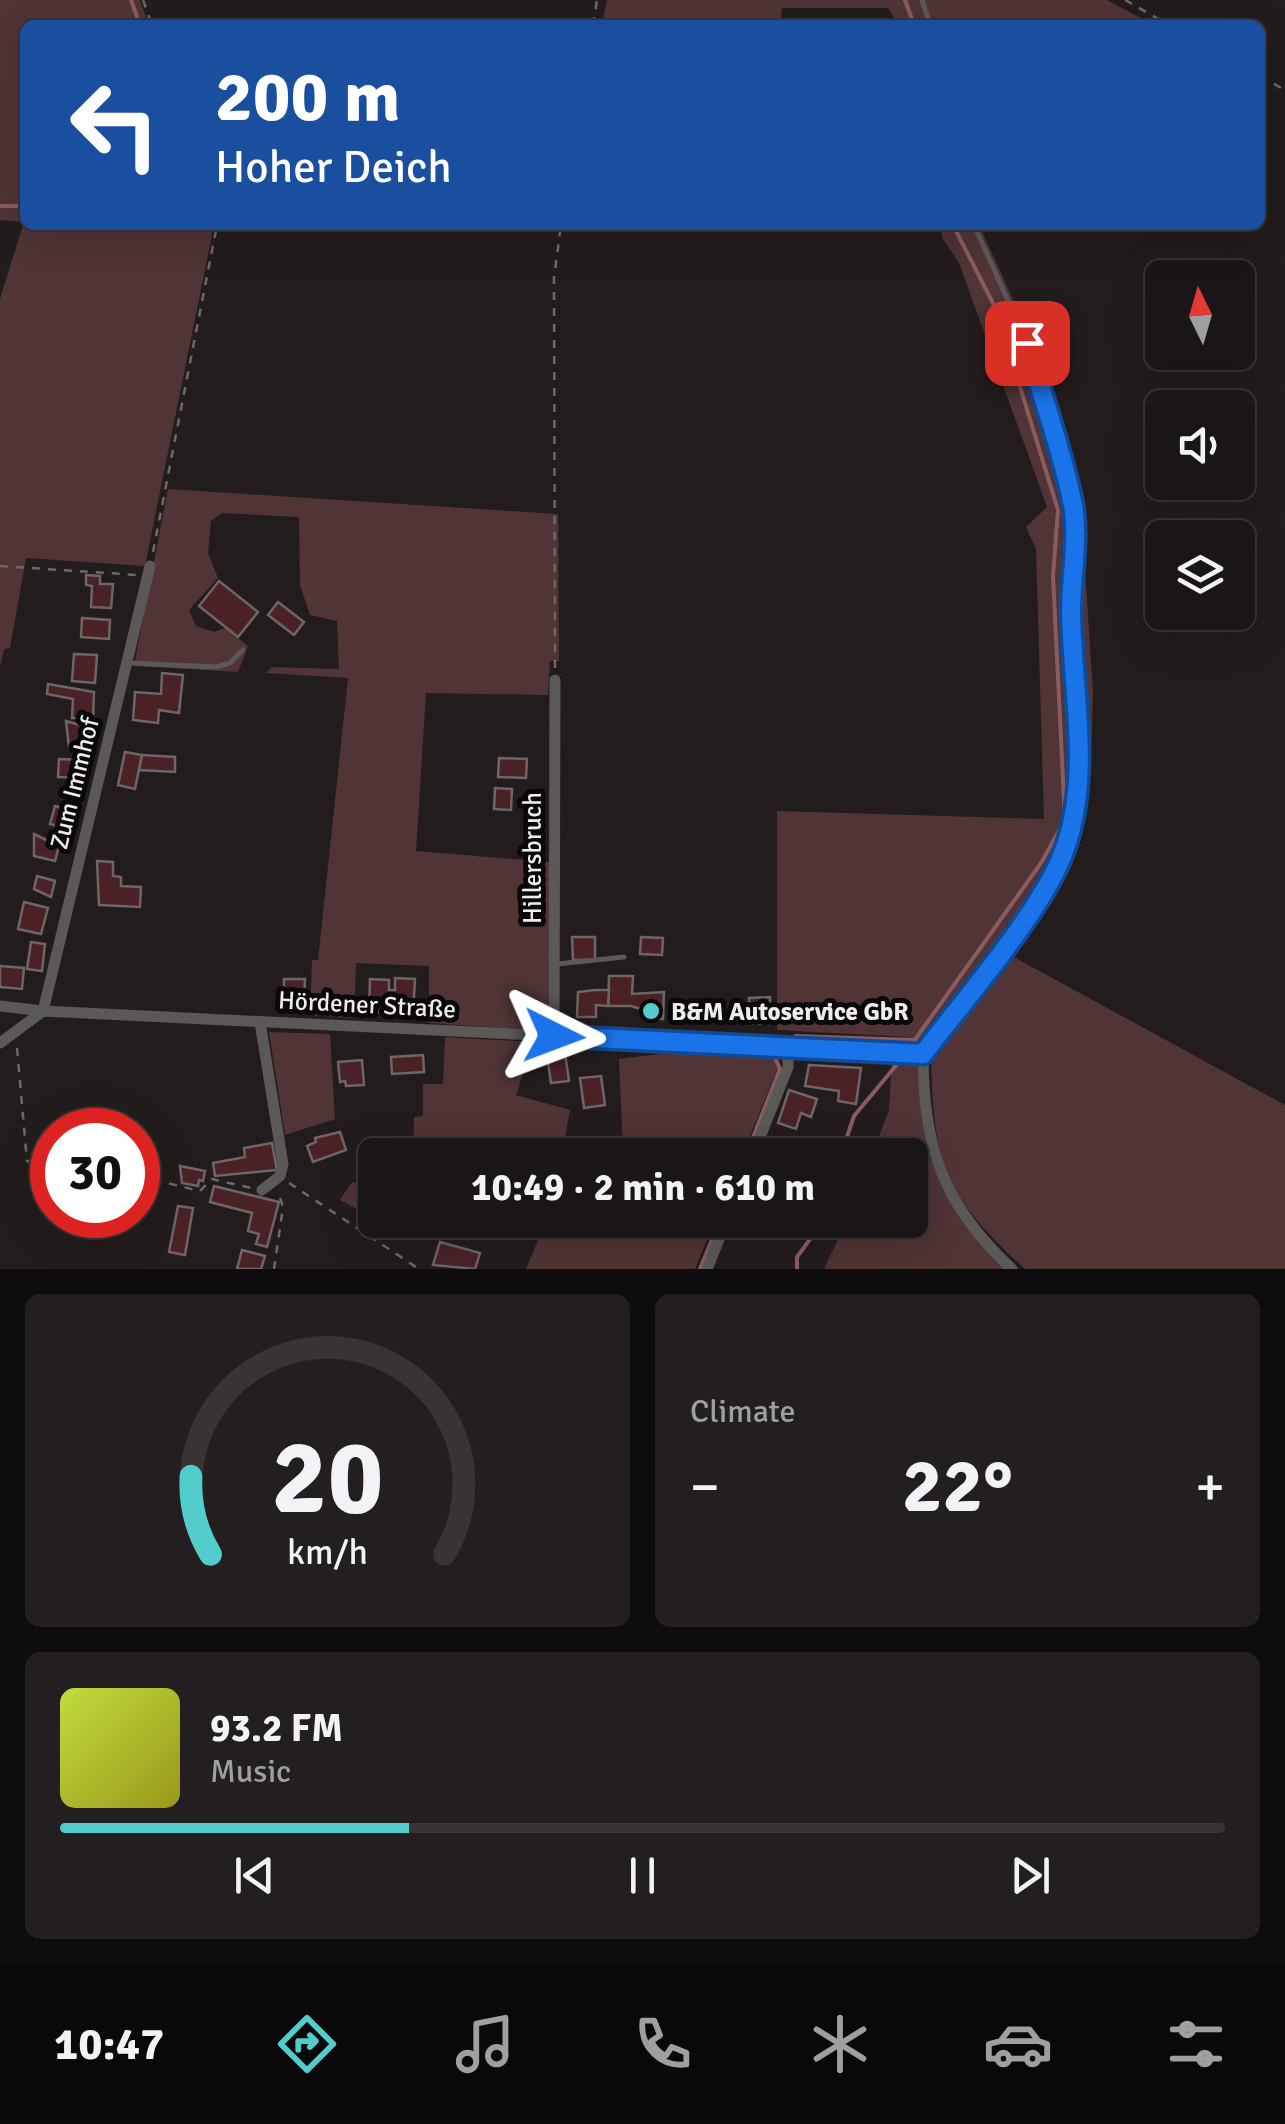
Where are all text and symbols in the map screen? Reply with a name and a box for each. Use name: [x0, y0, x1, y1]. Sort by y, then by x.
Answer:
text: 200 m: [215, 54, 400, 140]
icon: left: [50, 60, 180, 190]
text: Hoher Deich: [215, 140, 452, 195]
north arrow: [1145, 260, 1255, 370]
map controls: [1145, 260, 1255, 630]
pin: [985, 301, 1070, 386]
icon: arrive: [1000, 316, 1055, 371]
button: sound: [1145, 390, 1255, 500]
button: layers: [1145, 520, 1255, 630]
street label: Zum Immhof: [43, 713, 106, 852]
street label: Hillersbruch: [517, 792, 548, 924]
street label: Hördener Straße: [277, 984, 457, 1025]
position arrow: [502, 984, 606, 1088]
place label: B&M Autoservice GbR: [671, 996, 909, 1027]
marker: B&M Autoservice GbR: [640, 1000, 662, 1022]
speed limit sign: 30: [30, 1108, 160, 1238]
text: 10:49 · 2 min · 610 m: [471, 1164, 815, 1211]
text: Climate: [690, 1392, 796, 1431]
text: 20: [271, 1414, 384, 1542]
text: 22°: [902, 1440, 1013, 1533]
text: −: [690, 1453, 720, 1521]
text: +: [1195, 1453, 1225, 1521]
text: km/h: [287, 1530, 368, 1574]
text: 93.2 FM: [210, 1705, 343, 1752]
text: Music: [210, 1752, 291, 1791]
icon: previous: [227, 1848, 282, 1903]
icon: pause: [615, 1848, 670, 1903]
icon: next: [1003, 1848, 1058, 1903]
icon: directions: [272, 2009, 342, 2079]
icon: music: [450, 2009, 520, 2079]
icon: phone: [628, 2009, 698, 2079]
icon: climate: [805, 2009, 875, 2079]
icon: car: [983, 2009, 1053, 2079]
icon: filters: [1161, 2009, 1231, 2079]
text: 10:47: [54, 2017, 164, 2072]

